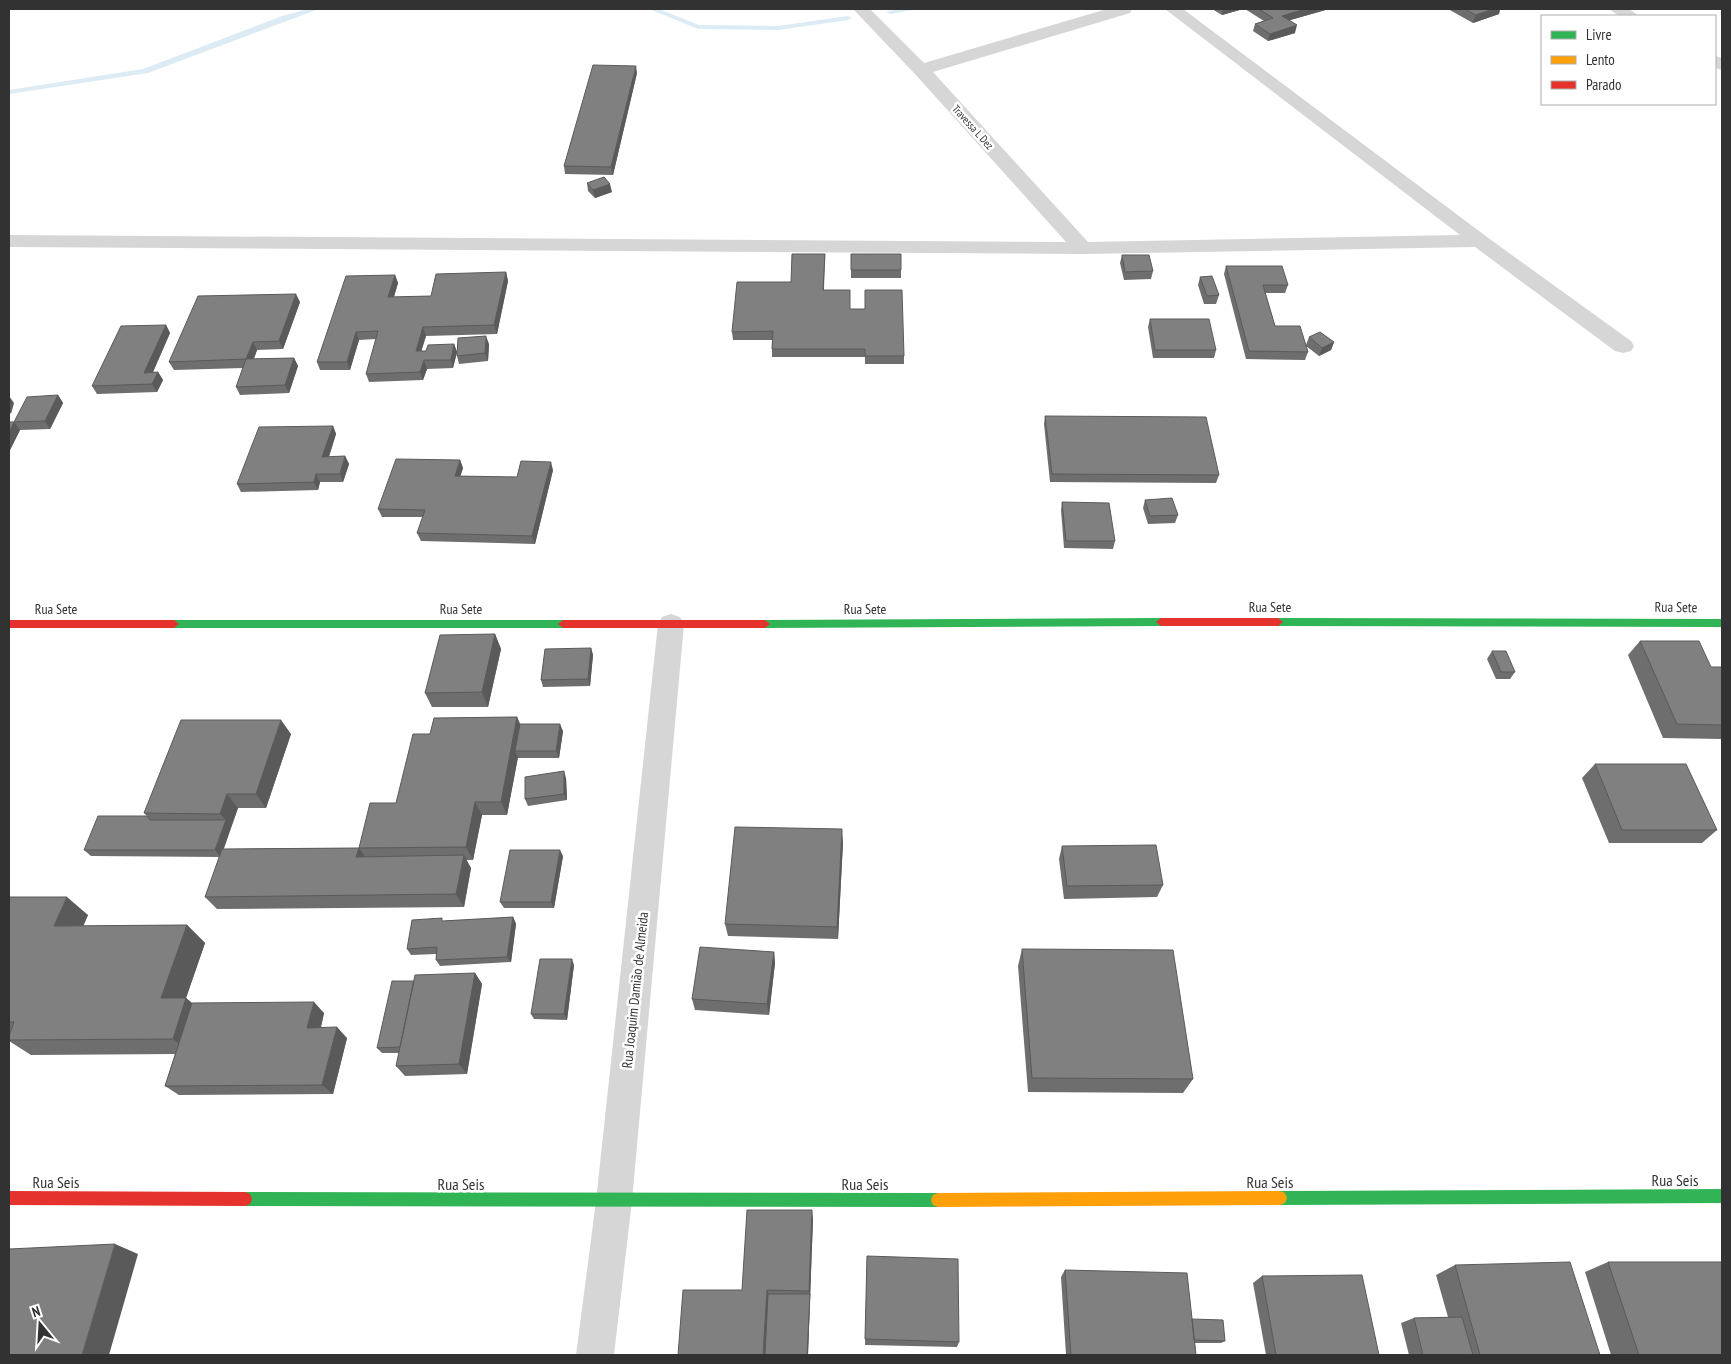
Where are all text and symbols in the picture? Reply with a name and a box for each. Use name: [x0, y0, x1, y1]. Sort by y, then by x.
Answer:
legend: [1541, 15, 1716, 105]
text: Livre: [1586, 25, 1612, 44]
text: Lento: [1586, 50, 1615, 69]
text: Parado: [1586, 75, 1621, 94]
street label: Travessa L Dez: [949, 102, 997, 152]
street label: Rua Sete: [1249, 598, 1292, 616]
street label: Rua Sete: [1655, 598, 1698, 616]
street label: Rua Sete: [35, 600, 78, 618]
street label: Rua Sete: [440, 600, 483, 618]
street label: Rua Sete: [844, 600, 887, 618]
street label: Rua Joaquim Damião de Almeida: [618, 911, 652, 1069]
street label: Rua Seis: [1652, 1170, 1698, 1190]
street label: Rua Seis: [33, 1172, 79, 1192]
street label: Rua Seis: [1247, 1172, 1293, 1192]
street label: Rua Seis: [438, 1174, 484, 1194]
street label: Rua Seis: [842, 1174, 888, 1194]
north arrow: [15, 1299, 65, 1349]
text: N: [30, 1302, 42, 1321]

